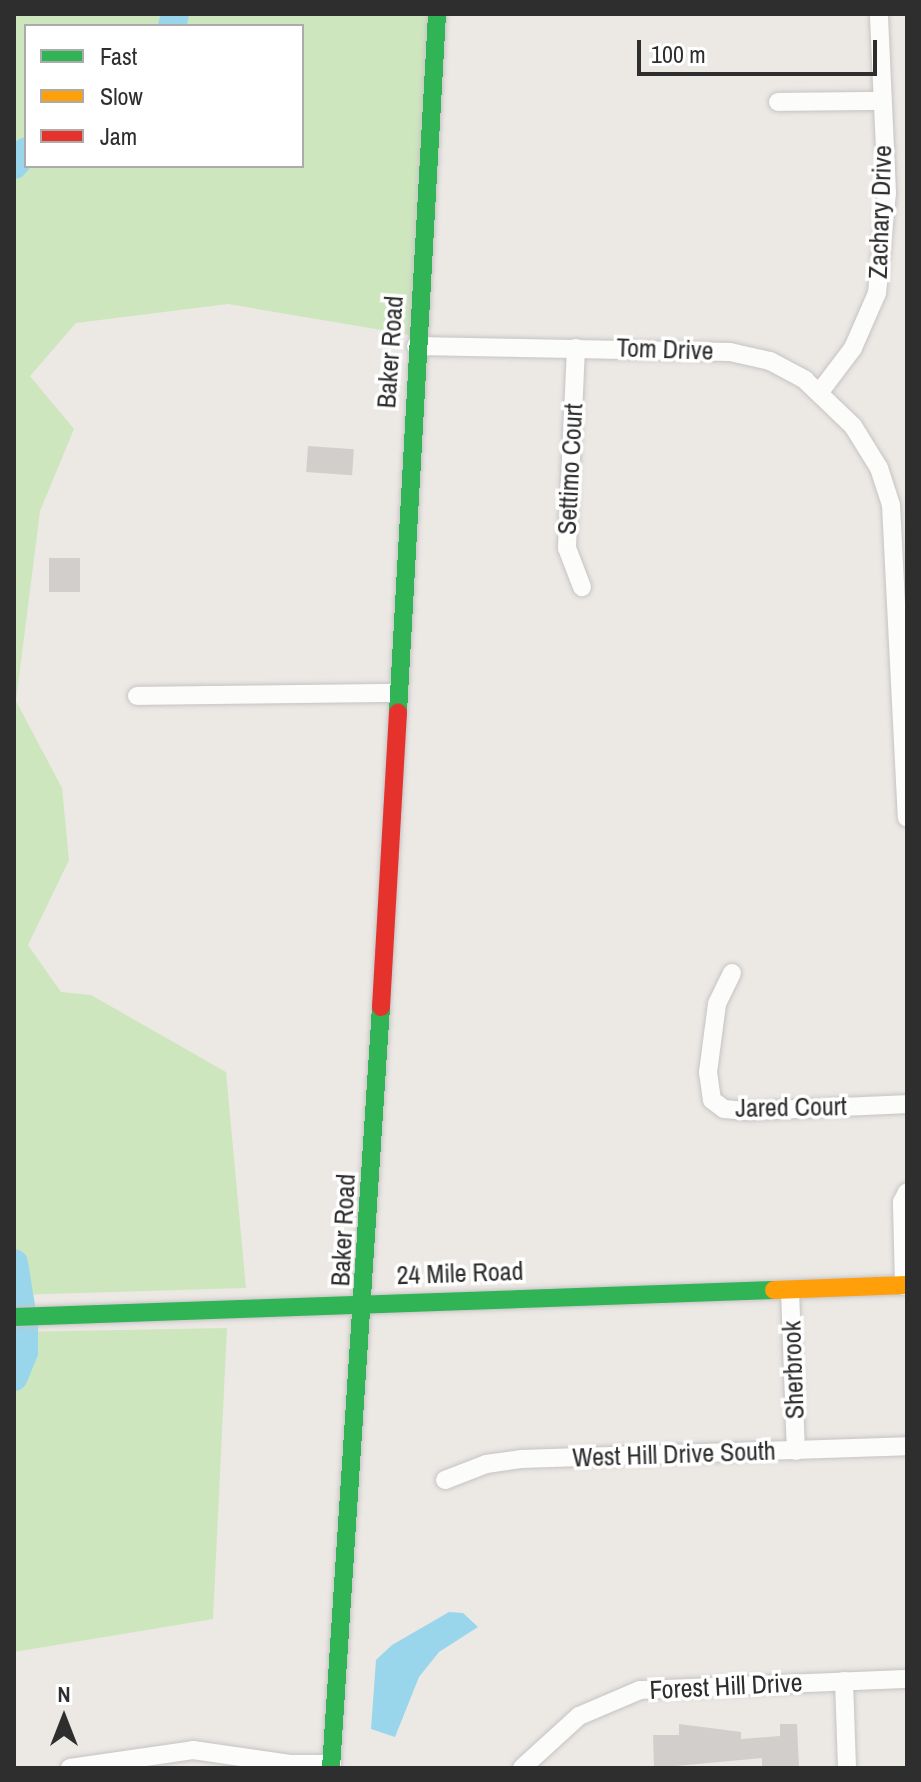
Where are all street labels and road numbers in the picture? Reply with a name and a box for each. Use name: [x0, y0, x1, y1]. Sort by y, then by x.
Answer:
street label: Zachary Drive: [862, 145, 898, 279]
street label: Baker Road: [371, 295, 409, 409]
street label: Tom Drive: [616, 332, 714, 366]
street label: Settimo Court: [551, 403, 589, 535]
street label: Jared Court: [735, 1090, 847, 1124]
street label: Baker Road: [324, 1173, 362, 1287]
street label: 24 Mile Road: [396, 1255, 524, 1291]
street label: Sherbrook: [776, 1320, 810, 1420]
street label: West Hill Drive South: [572, 1435, 776, 1473]
street label: Forest Hill Drive: [649, 1666, 803, 1706]

